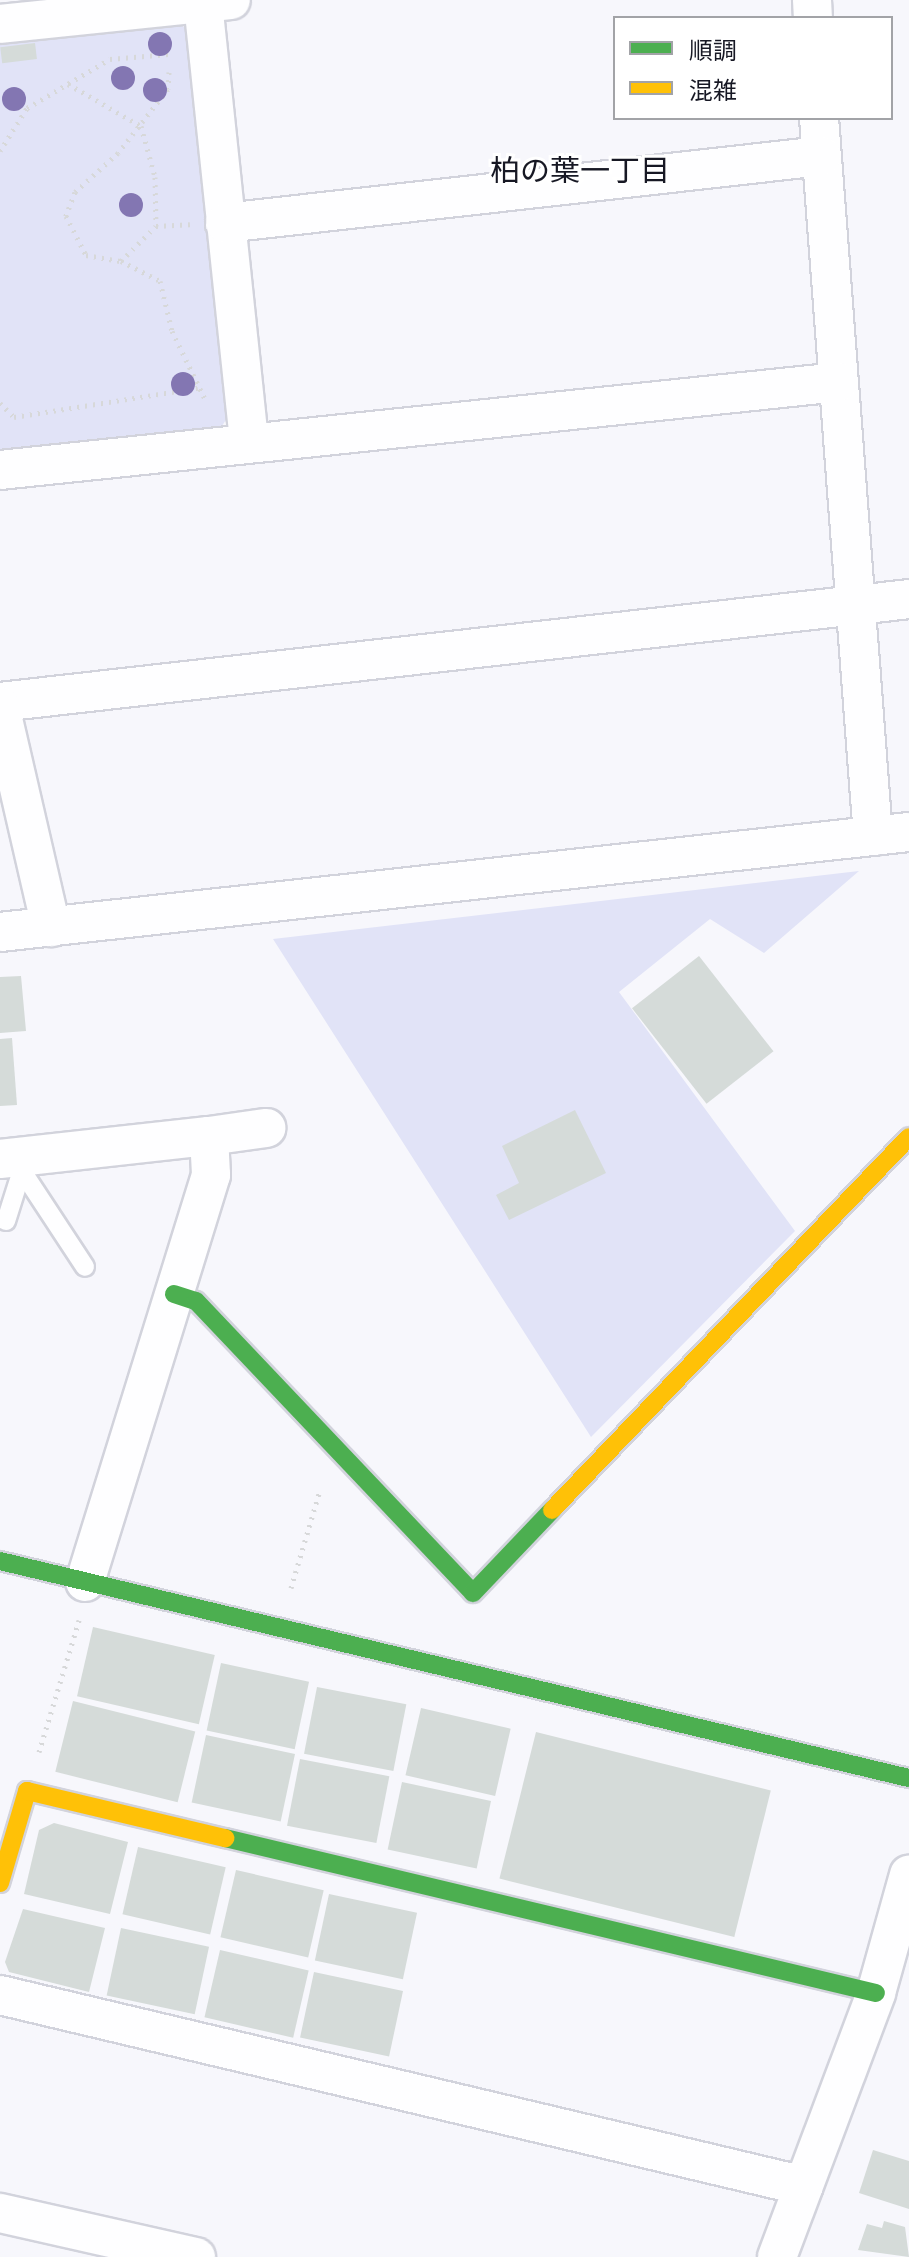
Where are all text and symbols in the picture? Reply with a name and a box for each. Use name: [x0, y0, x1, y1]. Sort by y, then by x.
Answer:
legend: [613, 16, 893, 120]
text: 順調: [689, 33, 737, 66]
text: 混雑: [689, 73, 737, 106]
district label: 柏の葉一丁目: [490, 152, 670, 188]

